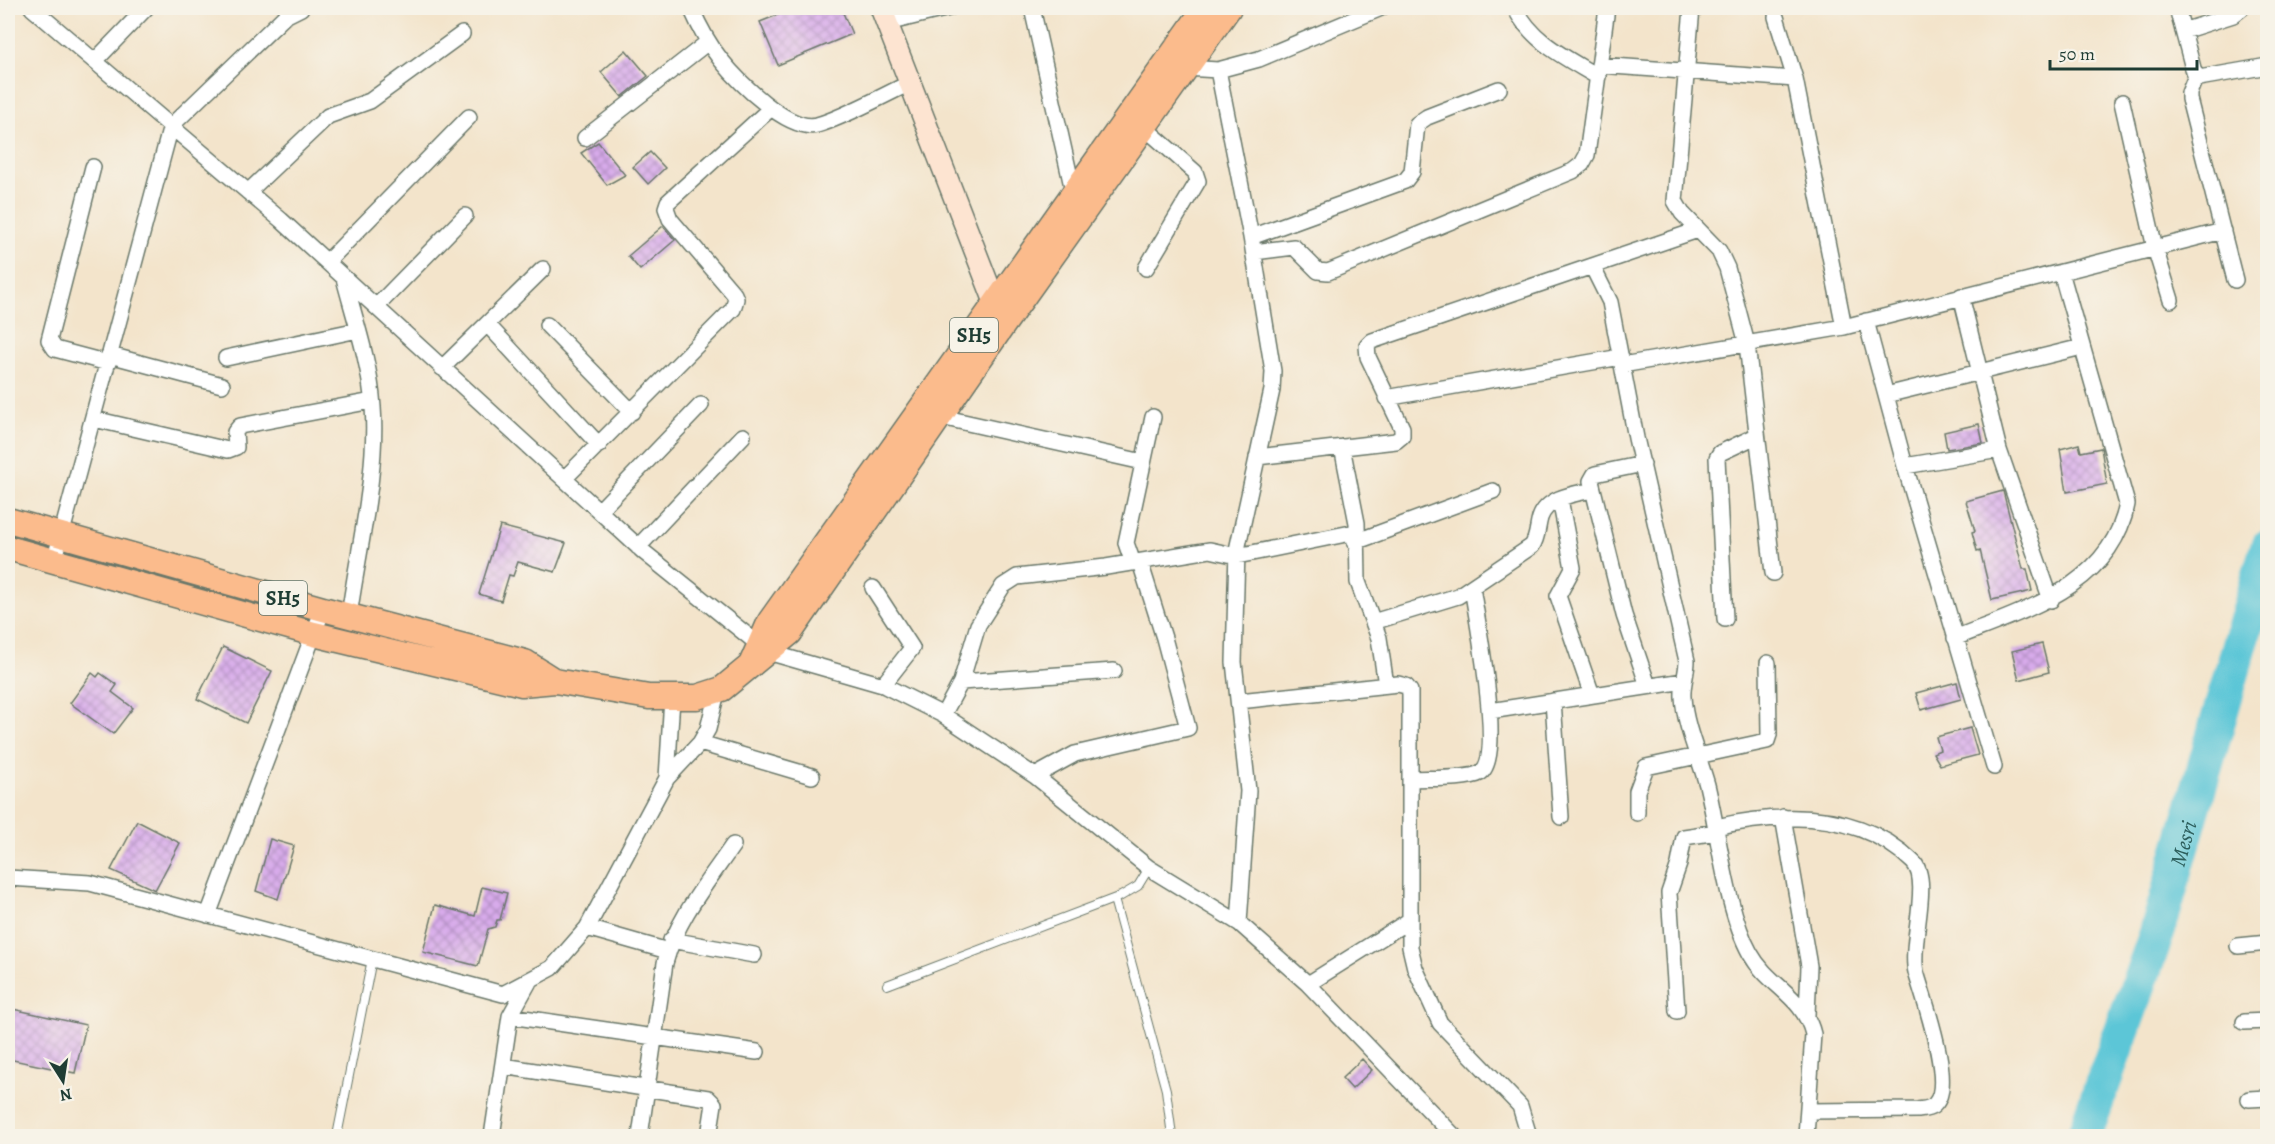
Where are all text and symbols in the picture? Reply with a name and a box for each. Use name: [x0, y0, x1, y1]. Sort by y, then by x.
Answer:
scale bar: [2050, 33, 2197, 71]
text: 50 m: [2059, 42, 2095, 66]
road number: SH5: [950, 318, 998, 352]
road number: SH5: [259, 581, 307, 615]
water label: Mesri: [2163, 817, 2205, 870]
north arrow: [33, 1051, 93, 1111]
text: N: [58, 1083, 74, 1107]

